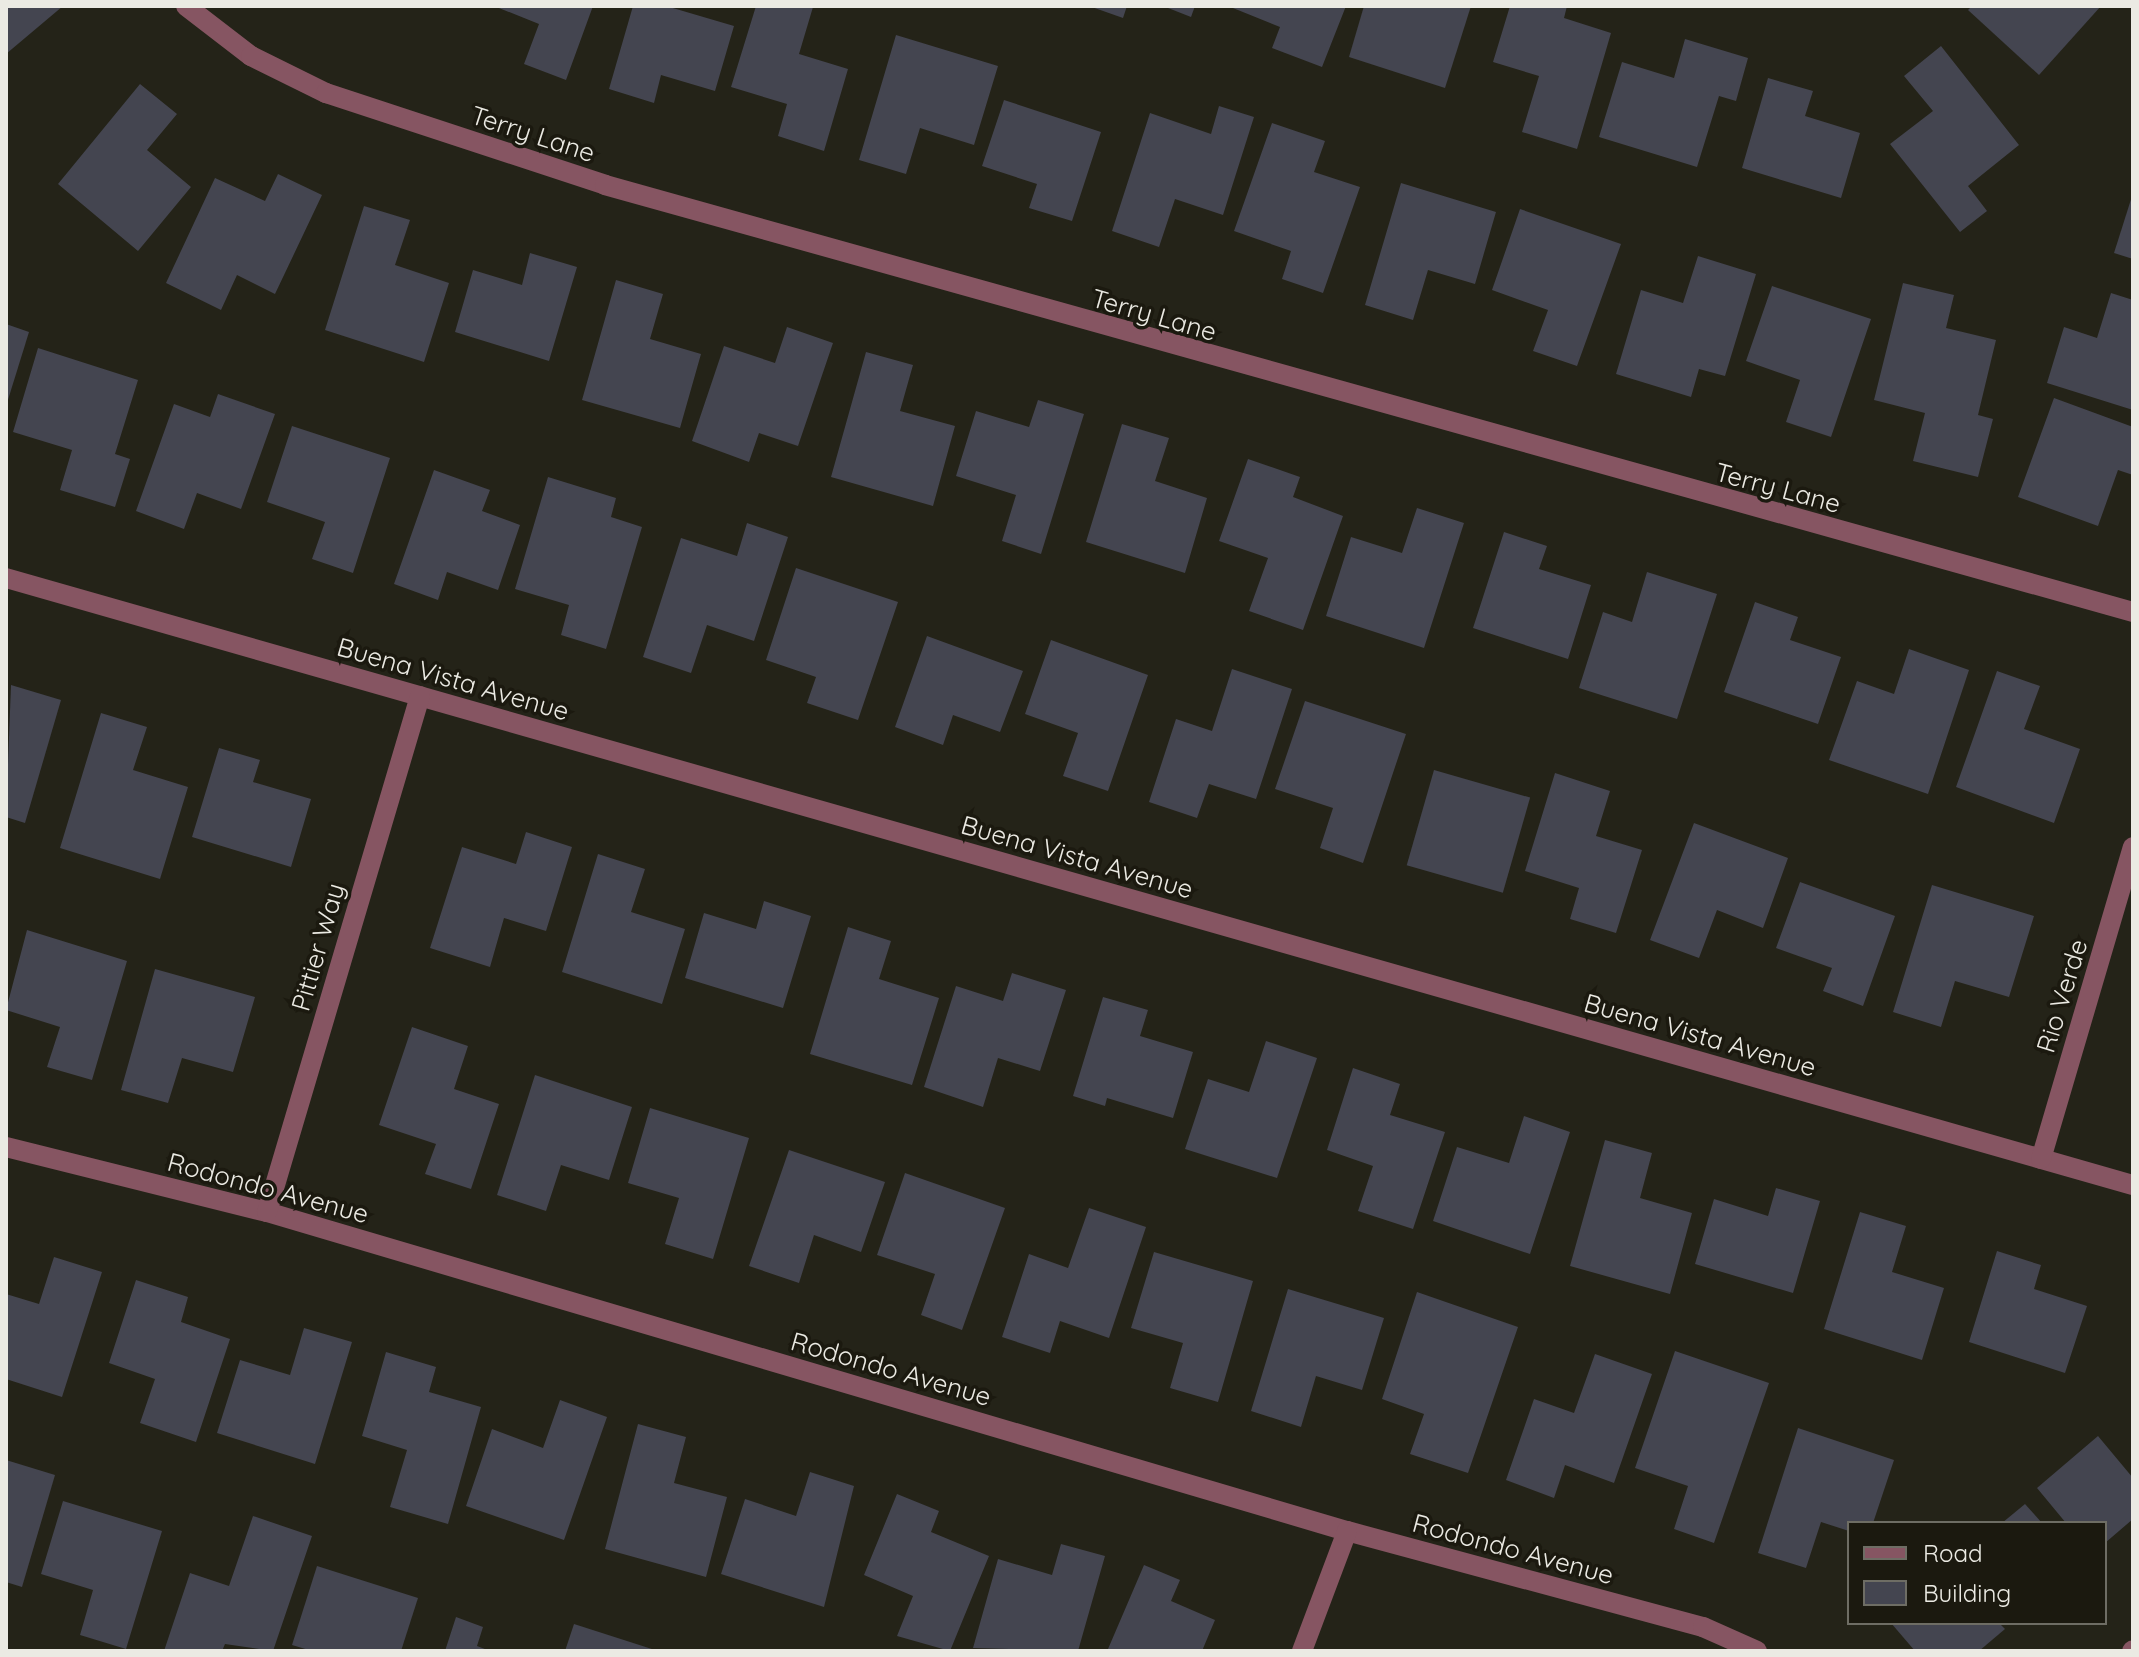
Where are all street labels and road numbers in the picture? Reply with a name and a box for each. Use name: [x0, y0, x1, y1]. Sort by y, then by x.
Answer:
street label: Terry Lane: [467, 99, 599, 169]
street label: Terry Lane: [1088, 282, 1220, 348]
street label: Terry Lane: [1712, 456, 1844, 520]
street label: Buena Vista Avenue: [333, 631, 573, 727]
street label: Buena Vista Avenue: [957, 809, 1197, 905]
street label: Pittier Way: [285, 880, 351, 1014]
street label: Rio Verde: [2030, 935, 2094, 1057]
street label: Buena Vista Avenue: [1580, 987, 1820, 1083]
street label: Rodondo Avenue: [164, 1146, 372, 1230]
street label: Rodondo Avenue: [787, 1325, 995, 1413]
street label: Rodondo Avenue: [1409, 1507, 1617, 1591]

